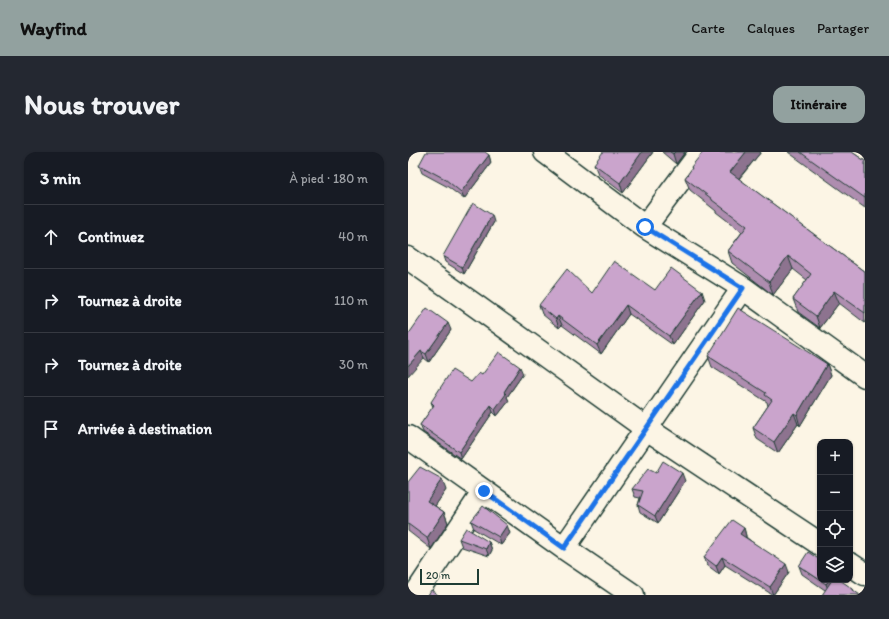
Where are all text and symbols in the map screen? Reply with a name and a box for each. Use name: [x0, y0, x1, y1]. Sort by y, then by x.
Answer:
text: Wayfind: [20, 17, 87, 40]
text: Carte: [691, 20, 725, 37]
text: Calques: [747, 20, 795, 37]
text: Partager: [817, 20, 869, 37]
button: Itinéraire: [773, 86, 865, 123]
text: Nous trouver: [24, 87, 179, 121]
text: 3 min: [40, 168, 81, 188]
text: À pied · 180 m: [289, 171, 368, 186]
route start: [636, 218, 654, 236]
icon: ahead: [40, 226, 62, 248]
text: Continuez: [78, 228, 144, 246]
text: 40 m: [338, 229, 368, 244]
icon: right: [40, 290, 62, 312]
text: Tournez à droite: [78, 292, 182, 310]
text: 110 m: [334, 293, 368, 308]
icon: right: [40, 354, 62, 376]
text: Tournez à droite: [78, 356, 182, 374]
text: 30 m: [339, 357, 368, 372]
icon: arrive: [40, 418, 62, 440]
text: Arrivée à destination: [78, 420, 212, 438]
map controls: [817, 439, 853, 583]
button: +: [817, 439, 853, 475]
button: −: [817, 475, 853, 511]
route end: [475, 482, 493, 500]
button: locate: [817, 511, 853, 547]
button: layers: [817, 547, 853, 583]
scale bar: [420, 567, 479, 586]
text: 20 m: [426, 569, 450, 582]

